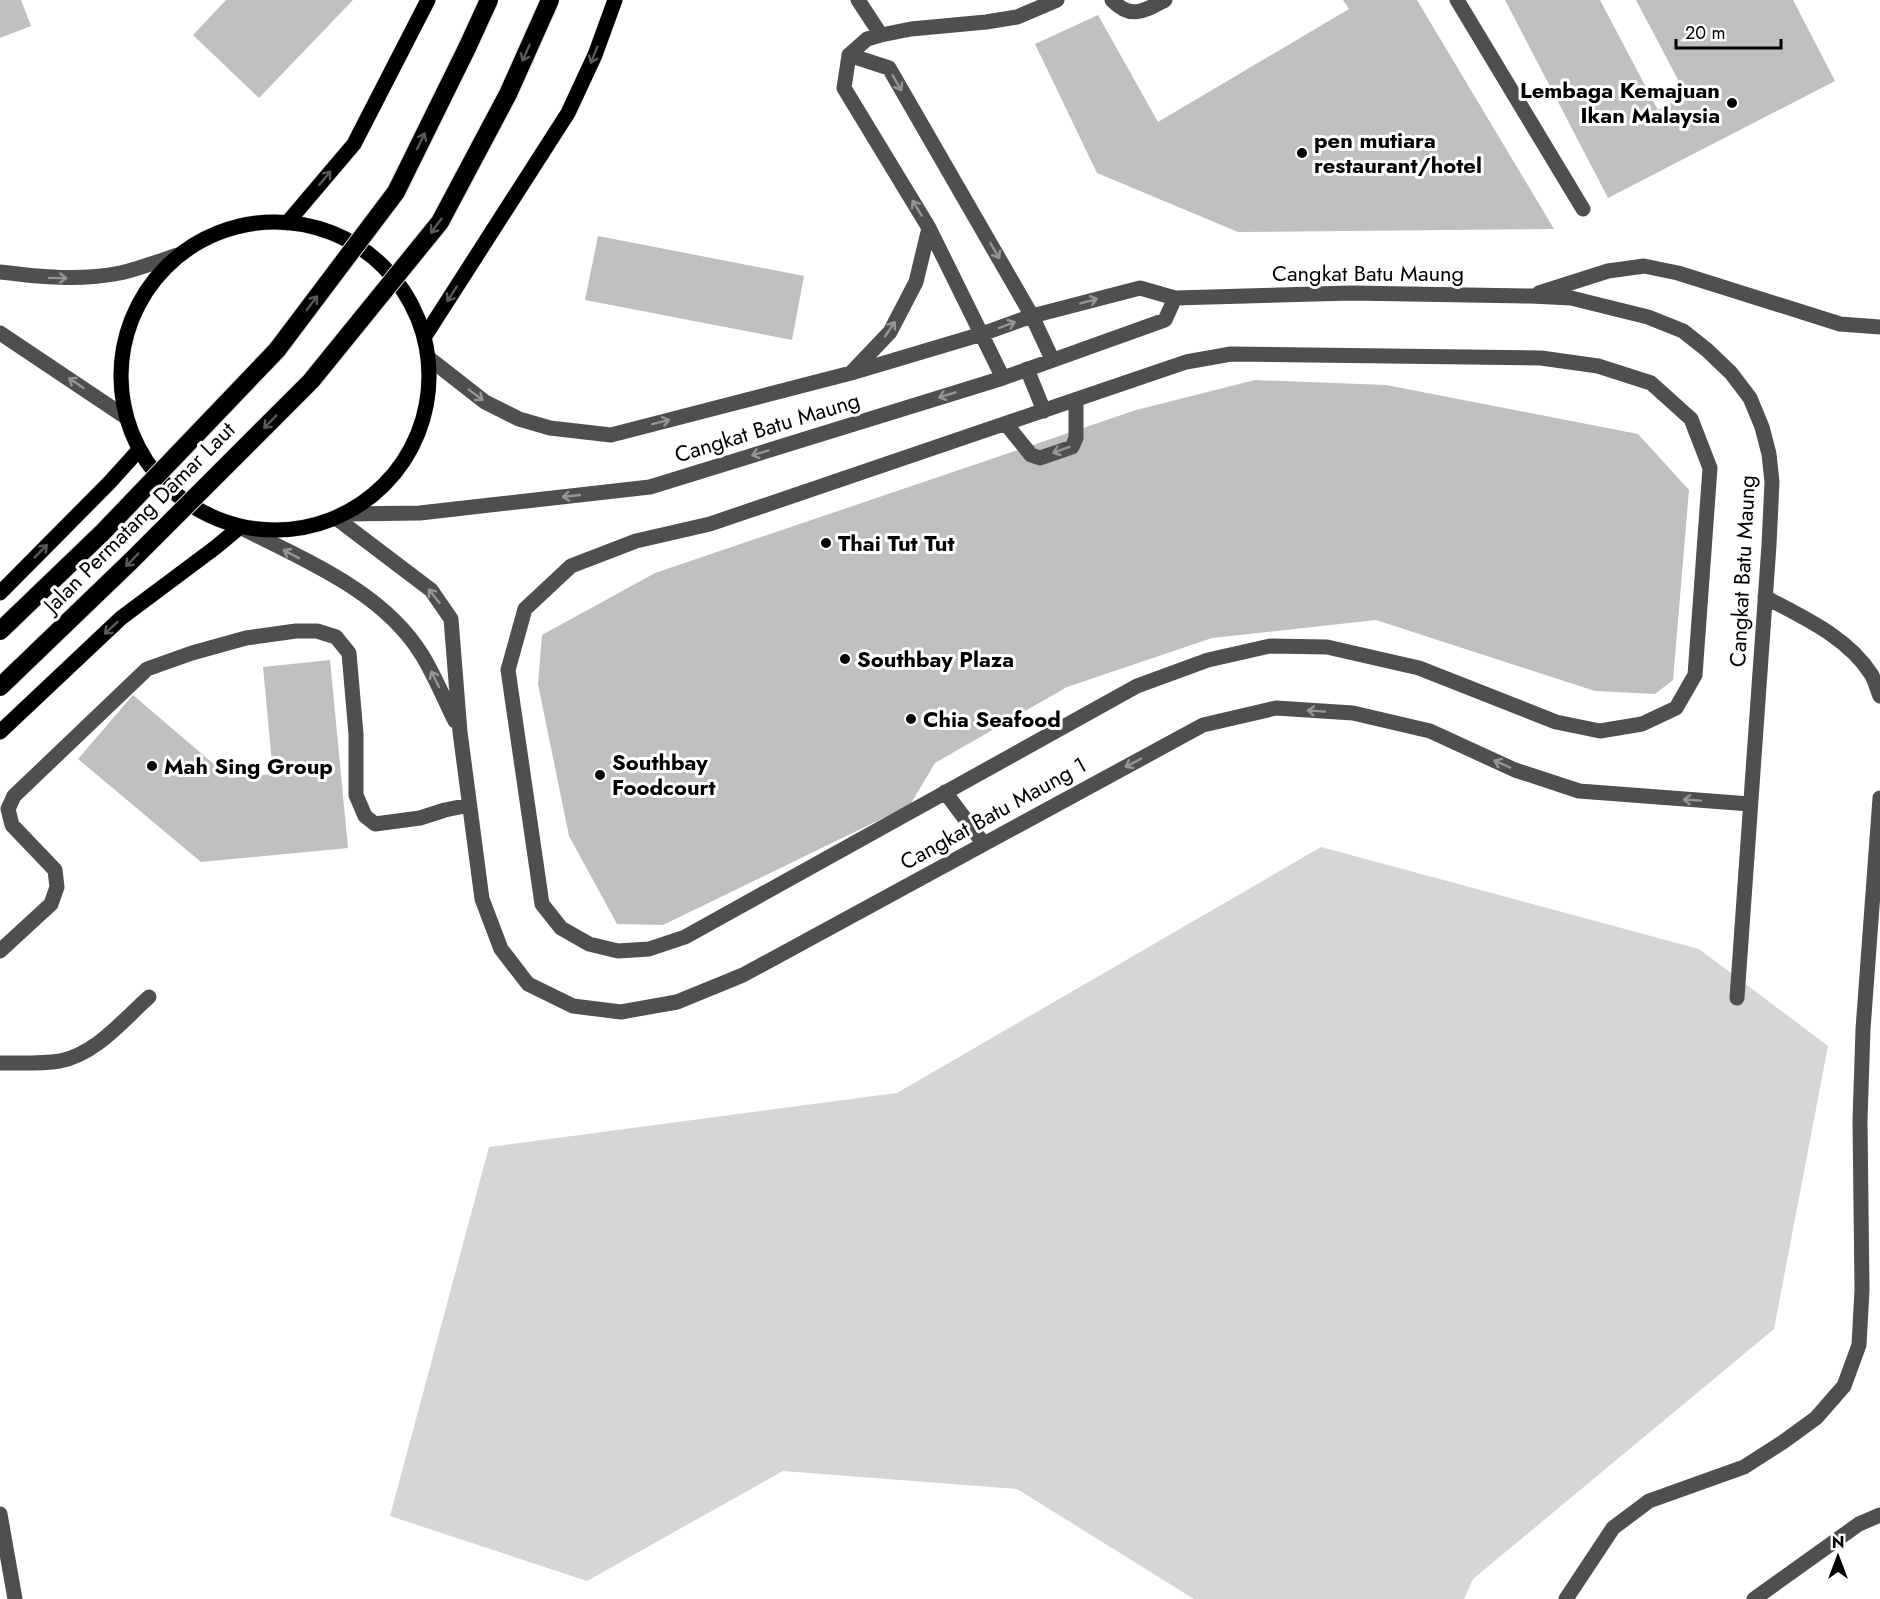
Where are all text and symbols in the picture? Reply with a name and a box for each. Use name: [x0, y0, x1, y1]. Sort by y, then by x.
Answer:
scale bar: [1676, 12, 1781, 50]
text: 20 m: [1685, 20, 1725, 46]
one-way arrow: [519, 44, 531, 62]
one-way arrow: [588, 45, 599, 64]
one-way arrow: [891, 74, 903, 91]
place label: Lembaga Kemajuan Ikan Malaysia: [1520, 74, 1720, 131]
marker: Lembaga Kemajuan Ikan Malaysia: [1725, 96, 1739, 110]
place label: pen mutiara restaurant/hotel: [1314, 124, 1482, 181]
one-way arrow: [415, 133, 427, 151]
marker: pen mutiara restaurant/hotel: [1295, 146, 1309, 160]
one-way arrow: [318, 170, 331, 186]
one-way arrow: [911, 200, 923, 217]
one-way arrow: [430, 218, 442, 234]
one-way arrow: [989, 242, 1001, 259]
street label: Cangkat Batu Maung: [1272, 257, 1464, 289]
one-way arrow: [48, 272, 68, 284]
one-way arrow: [446, 285, 458, 302]
one-way arrow: [306, 295, 319, 311]
one-way arrow: [1079, 295, 1098, 306]
one-way arrow: [997, 319, 1016, 330]
one-way arrow: [884, 322, 896, 338]
one-way arrow: [68, 377, 84, 389]
street label: Cangkat Batu Maung: [670, 384, 864, 470]
one-way arrow: [468, 388, 484, 401]
one-way arrow: [938, 390, 957, 401]
street label: Jalan Permatang Damar Laut: [34, 414, 242, 622]
one-way arrow: [263, 414, 278, 429]
one-way arrow: [652, 416, 671, 427]
one-way arrow: [1052, 446, 1071, 457]
one-way arrow: [751, 448, 770, 459]
street label: Cangkat Batu Maung: [1721, 474, 1763, 668]
one-way arrow: [562, 491, 582, 502]
place label: Thai Tut Tut: [838, 527, 954, 559]
marker: Thai Tut Tut: [819, 536, 833, 550]
one-way arrow: [34, 544, 49, 559]
one-way arrow: [283, 548, 301, 559]
one-way arrow: [125, 553, 140, 567]
one-way arrow: [428, 588, 440, 604]
one-way arrow: [104, 620, 119, 634]
place label: Southbay Plaza: [857, 643, 1014, 675]
marker: Southbay Plaza: [838, 652, 852, 666]
one-way arrow: [429, 671, 440, 689]
place label: Chia Seafood: [923, 703, 1061, 735]
one-way arrow: [1307, 705, 1327, 716]
marker: Chia Seafood: [904, 712, 918, 726]
place label: Southbay Foodcourt: [612, 746, 716, 803]
street label: Cangkat Batu Maung 1: [894, 748, 1092, 878]
place label: Mah Sing Group: [164, 750, 333, 782]
one-way arrow: [1493, 757, 1511, 769]
one-way arrow: [1124, 758, 1142, 769]
marker: Mah Sing Group: [145, 759, 159, 773]
marker: Southbay Foodcourt: [593, 768, 607, 782]
one-way arrow: [1682, 794, 1702, 805]
north arrow: [1808, 1527, 1868, 1587]
text: N: [1832, 1531, 1844, 1554]

